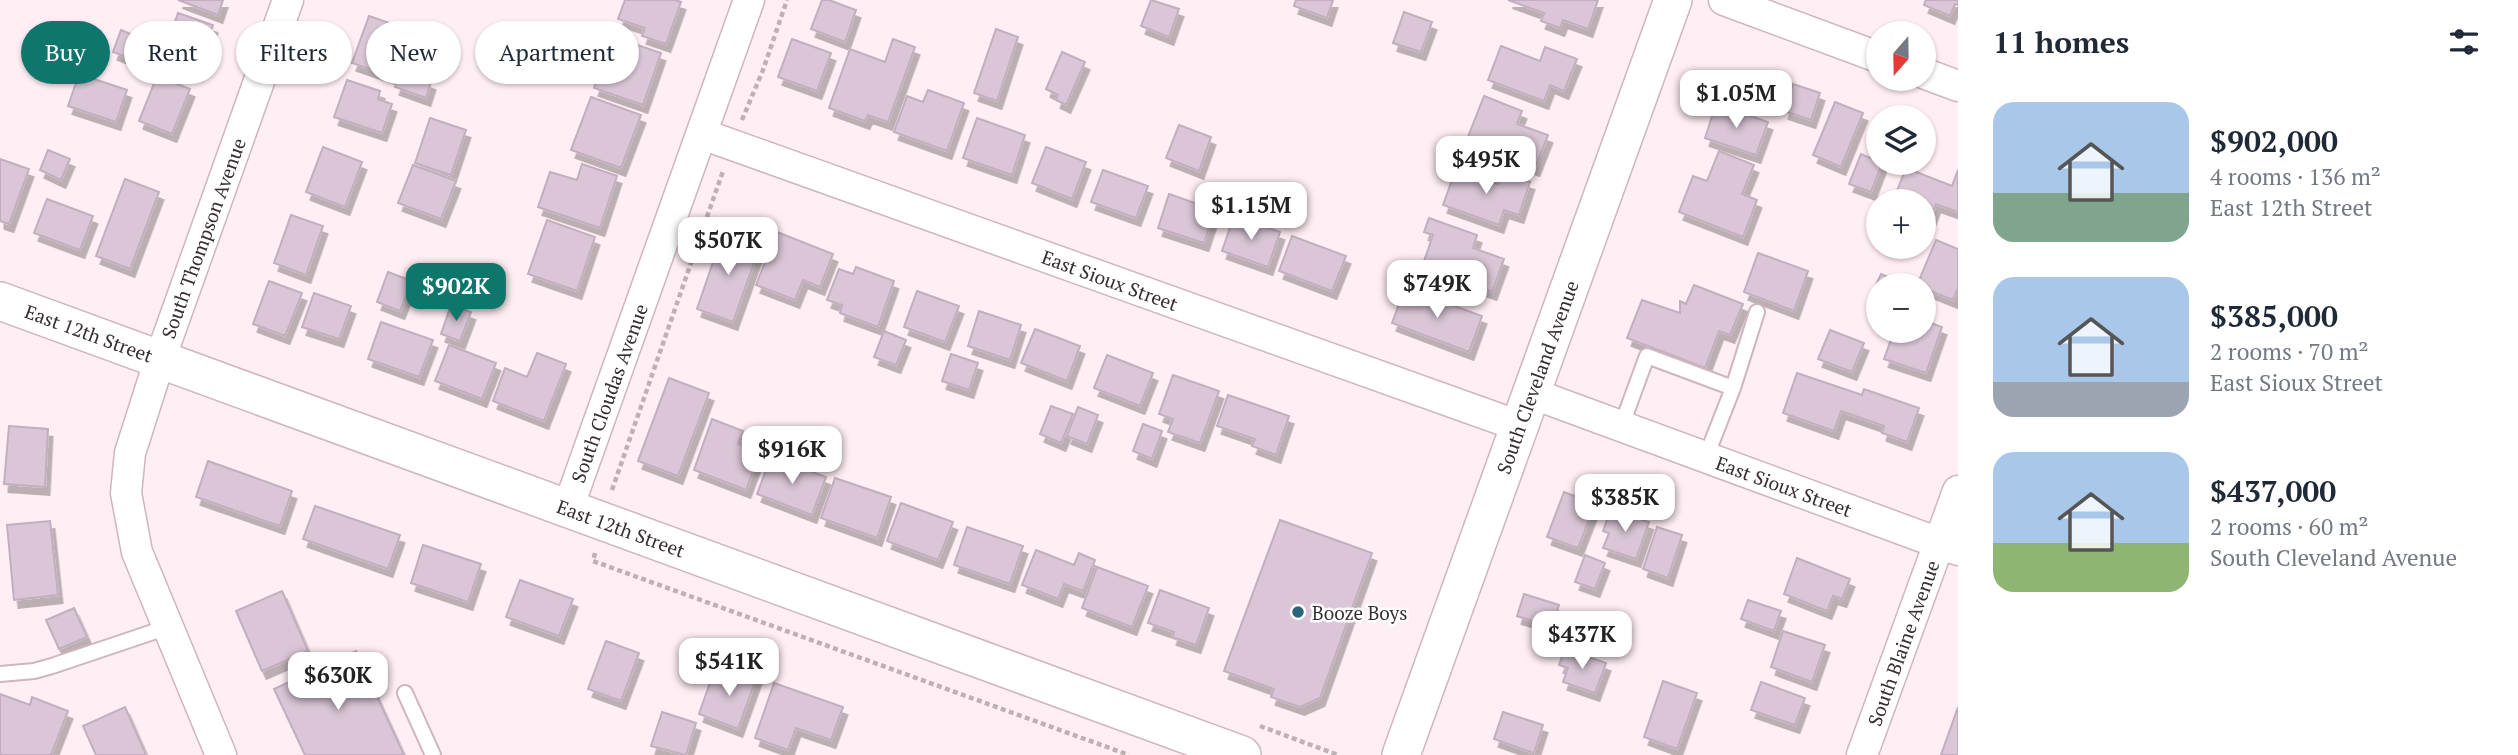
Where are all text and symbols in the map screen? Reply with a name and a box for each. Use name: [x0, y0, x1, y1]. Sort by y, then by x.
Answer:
chip: Buy: [21, 21, 110, 84]
chip: Rent: [124, 21, 222, 84]
chip: Filters: [236, 21, 352, 84]
chip: New: [366, 21, 461, 84]
chip: Apartment: [475, 21, 639, 84]
north arrow: [1866, 21, 1936, 91]
map controls: [1866, 21, 1936, 343]
text: 11 homes: [1993, 22, 2129, 62]
icon: filters: [2445, 23, 2483, 61]
pin: $1.05M: [1679, 71, 1793, 130]
text: $1.05M: [1696, 77, 1776, 108]
button: layers: [1866, 105, 1936, 175]
text: $902,000: [2210, 121, 2338, 161]
icon: home: [2049, 130, 2133, 214]
street label: South Thompson Avenue: [155, 134, 251, 342]
pin: $495K: [1437, 136, 1535, 196]
text: $495K: [1452, 143, 1520, 174]
text: 4 rooms · 136 m²: [2210, 161, 2381, 192]
pin: $1.15M: [1194, 182, 1308, 242]
text: $1.15M: [1211, 189, 1291, 220]
button: +: [1866, 189, 1936, 259]
text: East 12th Street: [2210, 192, 2373, 223]
pin: $507K: [679, 218, 777, 277]
text: $507K: [694, 224, 762, 255]
street label: East Sioux Street: [1039, 244, 1181, 316]
pin: $749K: [1388, 260, 1486, 320]
pin: $902K: [407, 264, 505, 323]
text: $749K: [1403, 267, 1471, 298]
text: $902K: [422, 270, 490, 301]
button: −: [1866, 273, 1936, 343]
street label: South Cleveland Avenue: [1490, 277, 1584, 477]
text: $385,000: [2210, 296, 2338, 336]
street label: East 12th Street: [22, 298, 156, 368]
street label: South Cloudas Avenue: [565, 300, 653, 486]
icon: home: [2049, 305, 2133, 389]
text: 2 rooms · 70 m²: [2210, 336, 2369, 367]
text: East Sioux Street: [2210, 367, 2383, 398]
pin: $916K: [743, 426, 841, 486]
text: $916K: [758, 433, 826, 464]
street label: East Sioux Street: [1713, 450, 1855, 522]
text: $437,000: [2210, 471, 2336, 511]
pin: $385K: [1576, 475, 1674, 534]
icon: home: [2049, 480, 2133, 564]
text: $385K: [1591, 481, 1659, 512]
street label: East 12th Street: [554, 493, 688, 563]
text: 2 rooms · 60 m²: [2210, 511, 2369, 542]
text: South Cleveland Avenue: [2210, 542, 2457, 573]
street label: South Blaine Avenue: [1861, 557, 1945, 729]
place label: Booze Boys: [1312, 600, 1407, 625]
marker: Booze Boys: [1290, 604, 1306, 620]
pin: $437K: [1533, 612, 1631, 671]
text: $437K: [1548, 618, 1616, 649]
pin: $541K: [680, 638, 778, 698]
text: $541K: [695, 645, 763, 676]
pin: $630K: [289, 652, 387, 712]
text: $630K: [304, 659, 372, 690]

